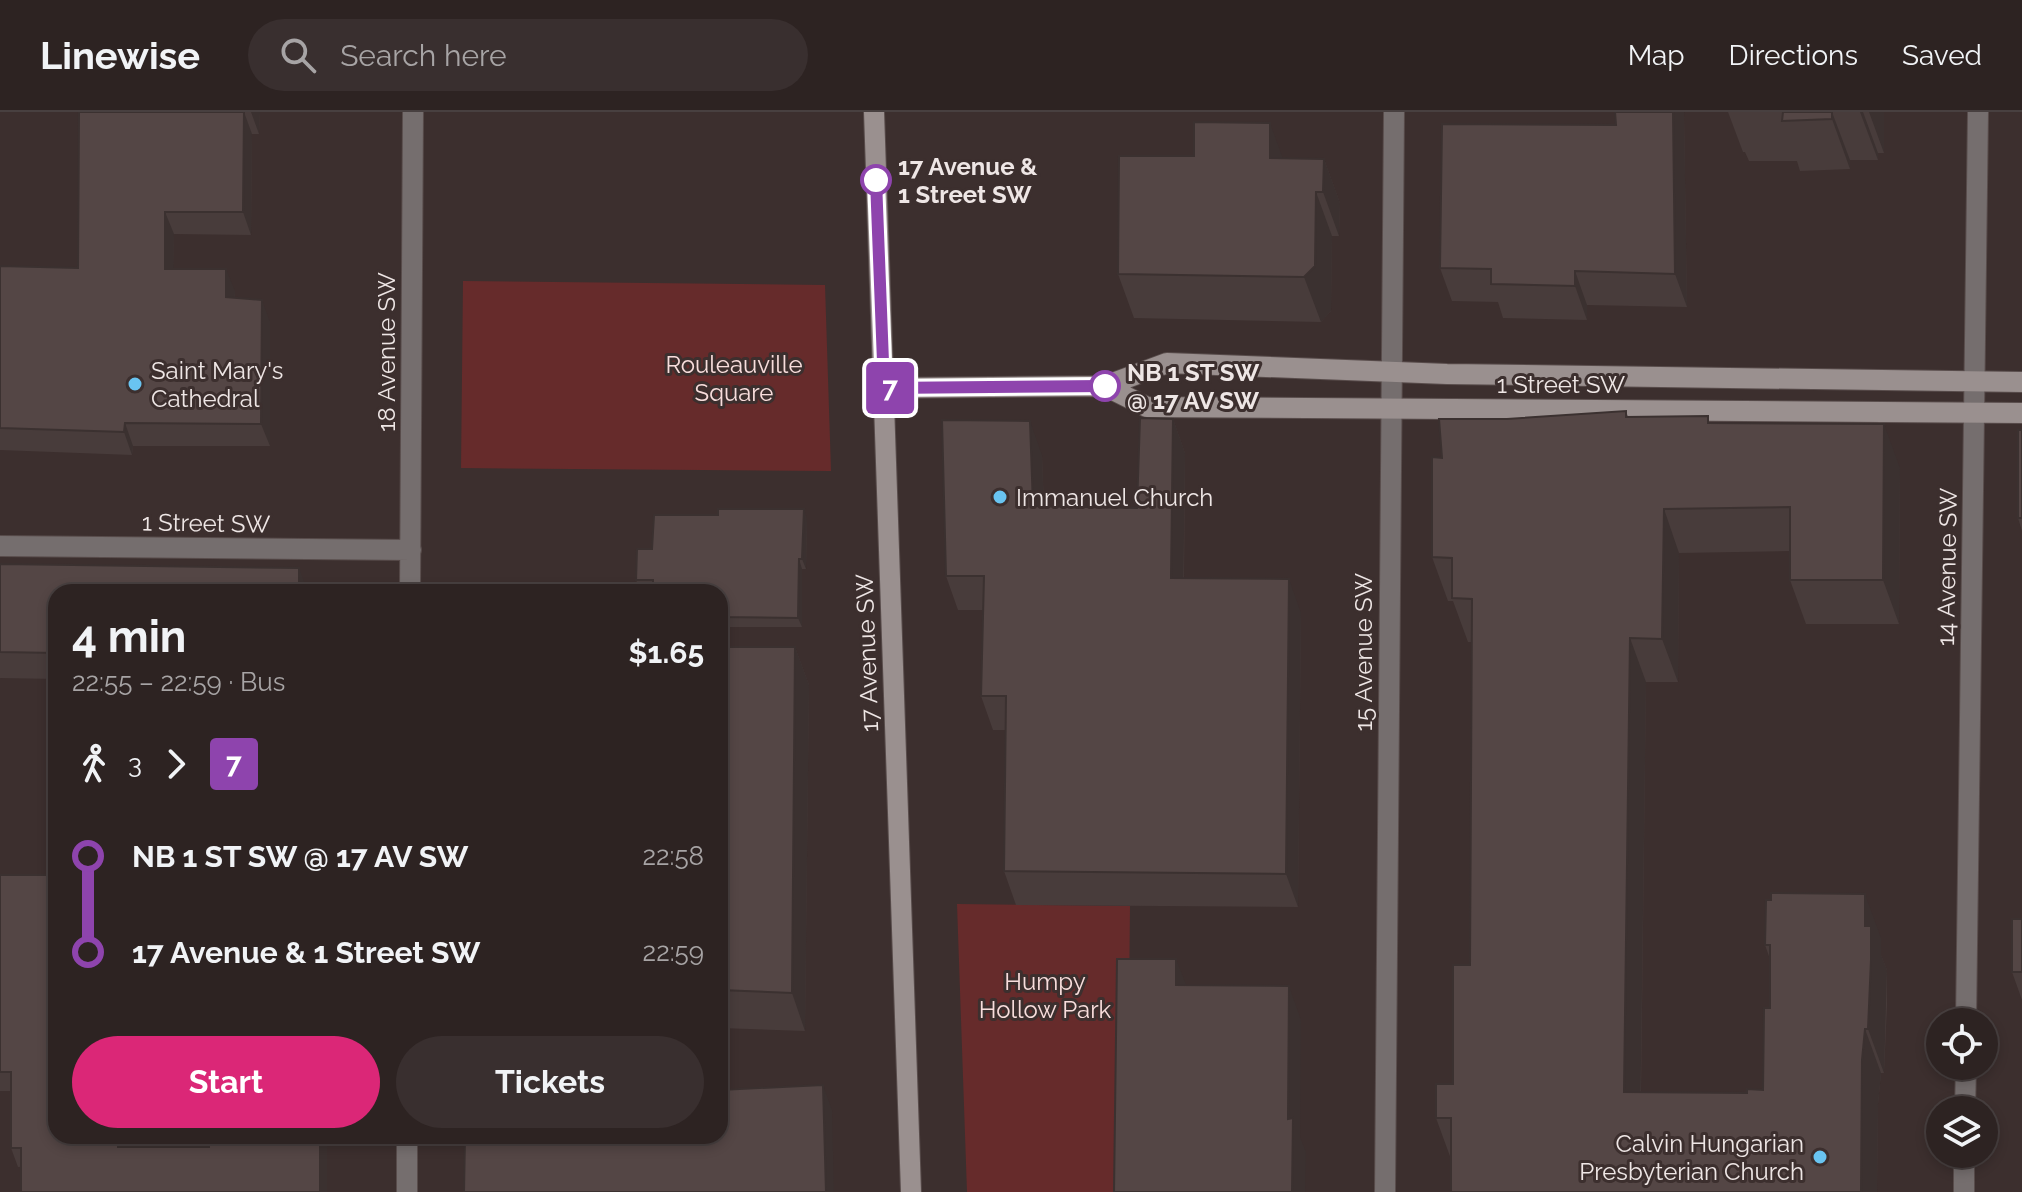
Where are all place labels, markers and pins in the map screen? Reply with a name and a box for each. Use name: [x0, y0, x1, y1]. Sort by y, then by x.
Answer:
place label: 17 Avenue & 1 Street SW: [898, 152, 1038, 209]
marker: 17 Avenue & 1 Street SW: [861, 165, 891, 195]
place label: Saint Mary's Cathedral: [151, 356, 283, 413]
place label: NB 1 ST SW @ 17 AV SW: [1127, 358, 1260, 415]
marker: NB 1 ST SW @ 17 AV SW: [1090, 371, 1120, 401]
marker: Saint Mary's Cathedral: [126, 375, 144, 393]
place label: Immanuel Church: [1016, 483, 1213, 512]
marker: Immanuel Church: [991, 488, 1009, 506]
place label: Calvin Hungarian Presbyterian Church: [1579, 1129, 1804, 1186]
marker: Calvin Hungarian Presbyterian Church: [1811, 1148, 1829, 1166]

